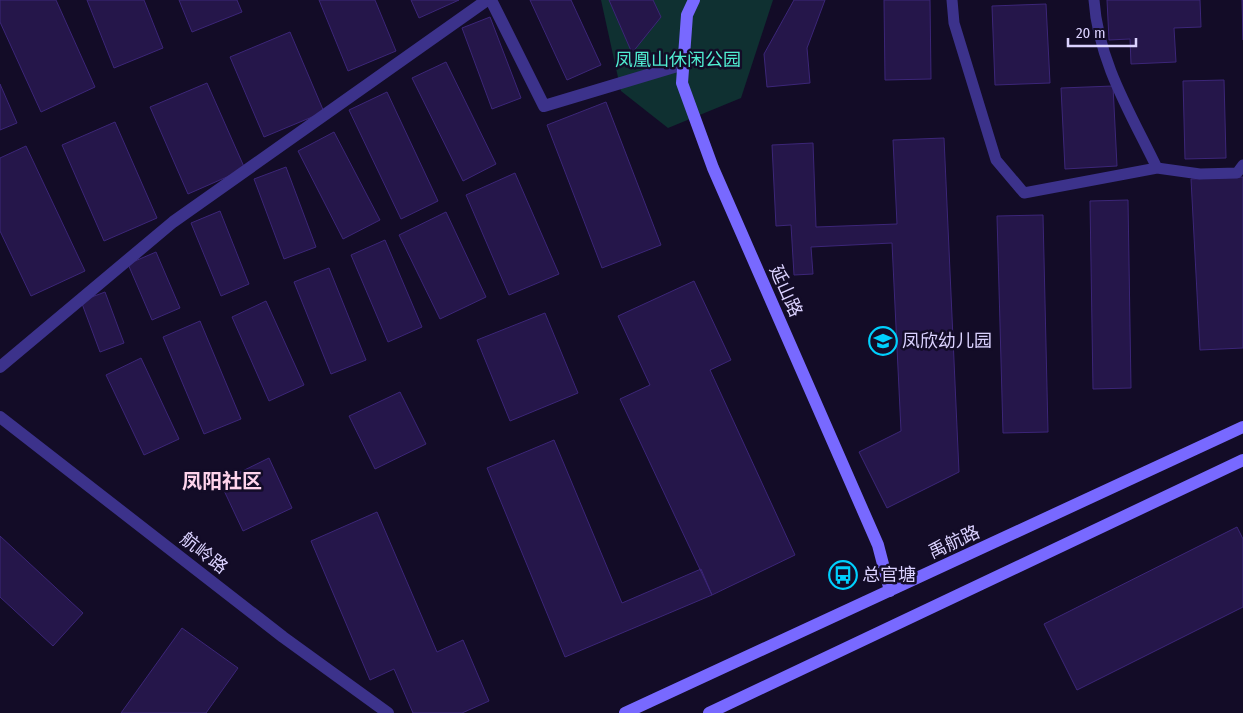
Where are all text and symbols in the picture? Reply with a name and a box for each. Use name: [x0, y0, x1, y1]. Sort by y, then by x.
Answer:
scale bar: [1068, 15, 1136, 47]
text: 20 m: [1076, 24, 1106, 42]
park label: 凤凰山休闲公园: [615, 49, 741, 71]
street label: 延山路: [765, 262, 807, 320]
school or university icon: 凤欣幼儿园: [868, 326, 898, 356]
place label: 凤欣幼儿园: [902, 330, 992, 352]
district label: 凤阳社区: [182, 469, 262, 493]
street label: 禹航路: [925, 521, 983, 563]
street label: 航岭路: [176, 528, 232, 578]
bus stop icon: 总官塘: [828, 560, 858, 590]
place label: 总官塘: [862, 564, 916, 586]

